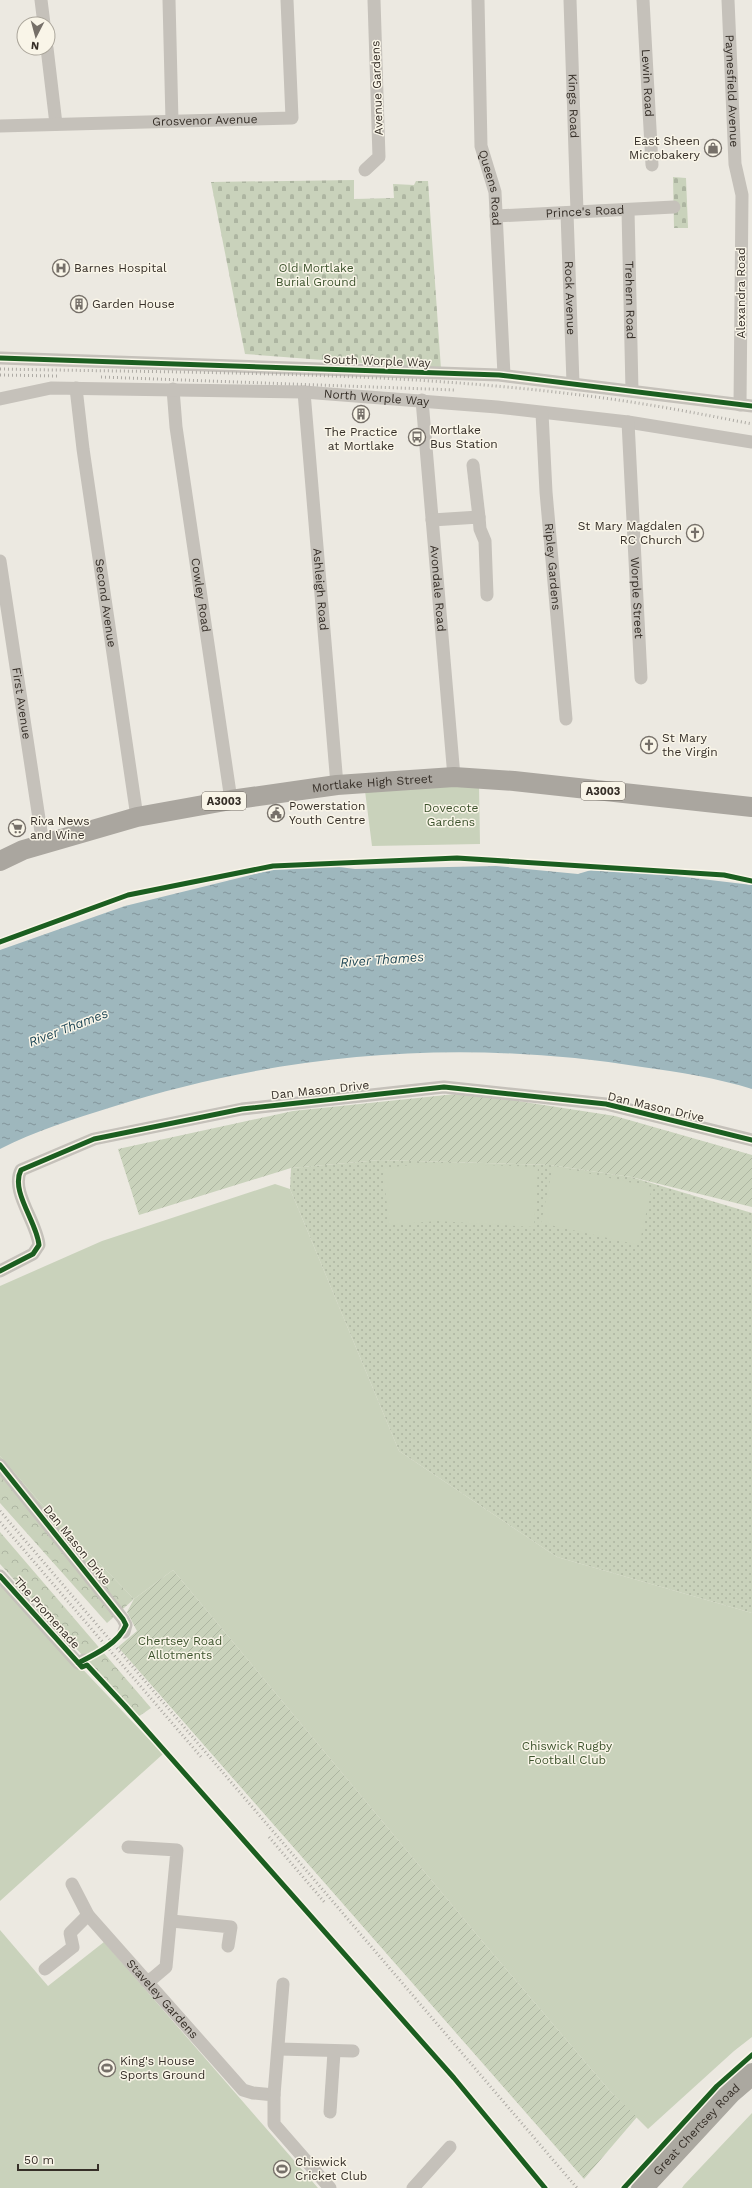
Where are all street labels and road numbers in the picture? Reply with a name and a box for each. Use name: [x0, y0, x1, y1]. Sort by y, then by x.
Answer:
street label: Paynesfield Avenue: [722, 34, 741, 148]
street label: Avenue Gardens: [368, 40, 386, 136]
street label: Lewin Road: [639, 49, 656, 117]
street label: Kings Road: [565, 73, 582, 138]
street label: Grosvenor Avenue: [152, 112, 258, 129]
street label: Queens Road: [476, 148, 504, 226]
street label: Prince's Road: [545, 203, 625, 220]
street label: Alexandra Road: [734, 248, 748, 338]
street label: Rock Avenue: [562, 261, 578, 335]
street label: Trehern Road: [622, 261, 638, 339]
street label: South Worple Way: [323, 352, 432, 370]
street label: North Worple Way: [323, 387, 431, 409]
street label: Ripley Gardens: [542, 522, 563, 611]
street label: Avondale Road: [427, 544, 449, 632]
street label: Ashleigh Road: [310, 548, 331, 631]
street label: Cowley Road: [188, 557, 213, 633]
street label: Worple Street: [628, 557, 646, 639]
street label: Second Avenue: [92, 558, 119, 648]
street label: First Avenue: [9, 666, 34, 740]
street label: Mortlake High Street: [311, 771, 433, 795]
road number: A3003: [581, 782, 625, 800]
road number: A3003: [202, 792, 246, 810]
street label: Dan Mason Drive: [270, 1078, 370, 1102]
street label: Dan Mason Drive: [606, 1089, 706, 1125]
street label: Dan Mason Drive: [40, 1502, 114, 1588]
street label: The Promenade: [11, 1574, 83, 1652]
street label: Staveley Gardens: [124, 1956, 201, 2041]
street label: Great Chertsey Road: [650, 2081, 743, 2178]

